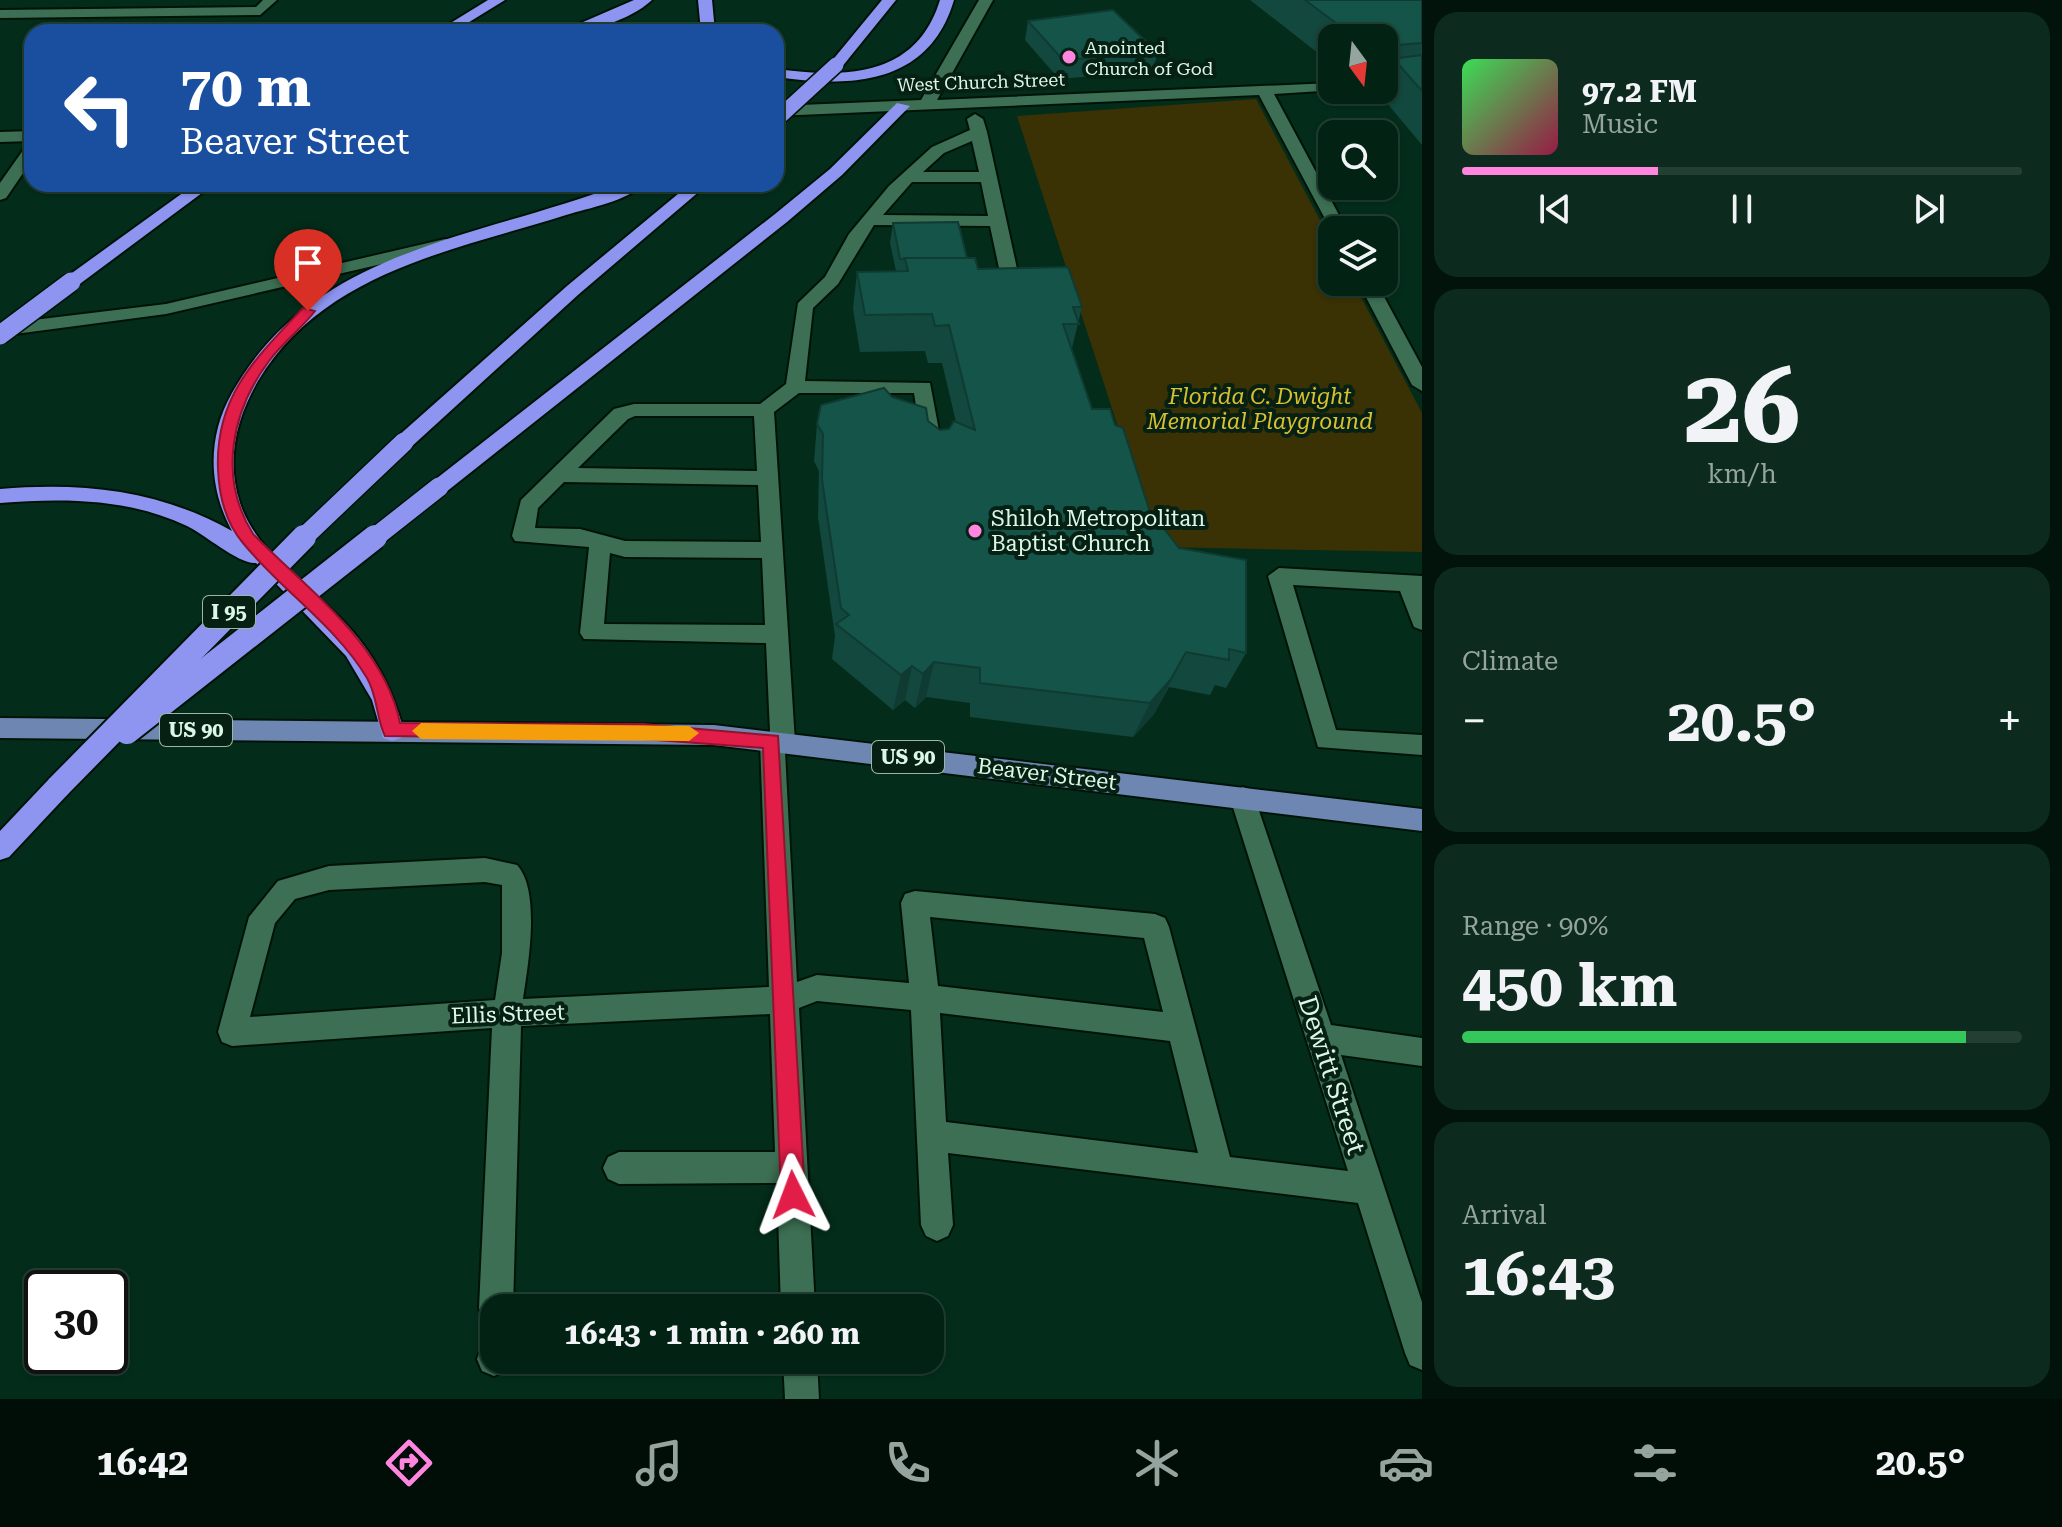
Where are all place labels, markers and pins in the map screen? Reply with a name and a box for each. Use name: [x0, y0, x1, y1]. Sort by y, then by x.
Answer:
place label: Anointed Church of God: [1085, 37, 1214, 79]
marker: Anointed Church of God: [1060, 48, 1078, 66]
pin: [274, 229, 342, 311]
place label: Shiloh Metropolitan Baptist Church: [991, 506, 1205, 556]
marker: Shiloh Metropolitan Baptist Church: [966, 522, 984, 540]

